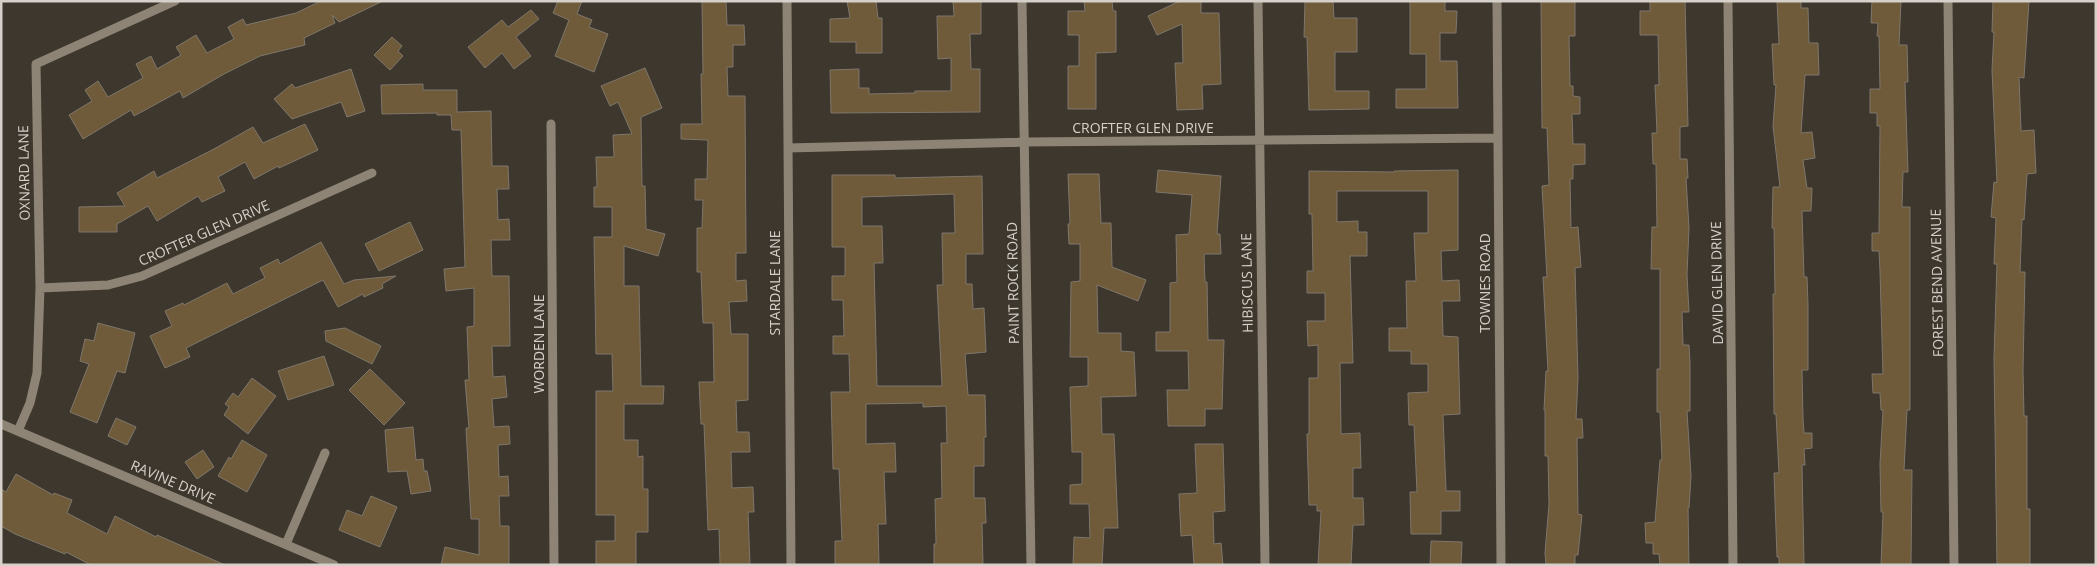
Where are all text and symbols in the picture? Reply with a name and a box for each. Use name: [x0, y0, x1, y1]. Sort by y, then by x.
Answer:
street label: CROFTER GLEN DRIVE: [1072, 118, 1214, 137]
street label: OXNARD LANE: [13, 125, 34, 221]
street label: CROFTER GLEN DRIVE: [135, 195, 272, 270]
street label: FOREST BEND AVENUE: [1926, 209, 1947, 357]
street label: DAVID GLEN DRIVE: [1706, 221, 1727, 345]
street label: PAINT ROCK ROAD: [1002, 222, 1023, 344]
street label: STARDALE LANE: [765, 230, 784, 336]
street label: HIBISCUS LANE: [1236, 233, 1257, 333]
street label: TOWNES ROAD: [1475, 233, 1494, 333]
street label: WORDEN LANE: [529, 294, 548, 394]
street label: RAVINE DRIVE: [128, 455, 219, 508]

